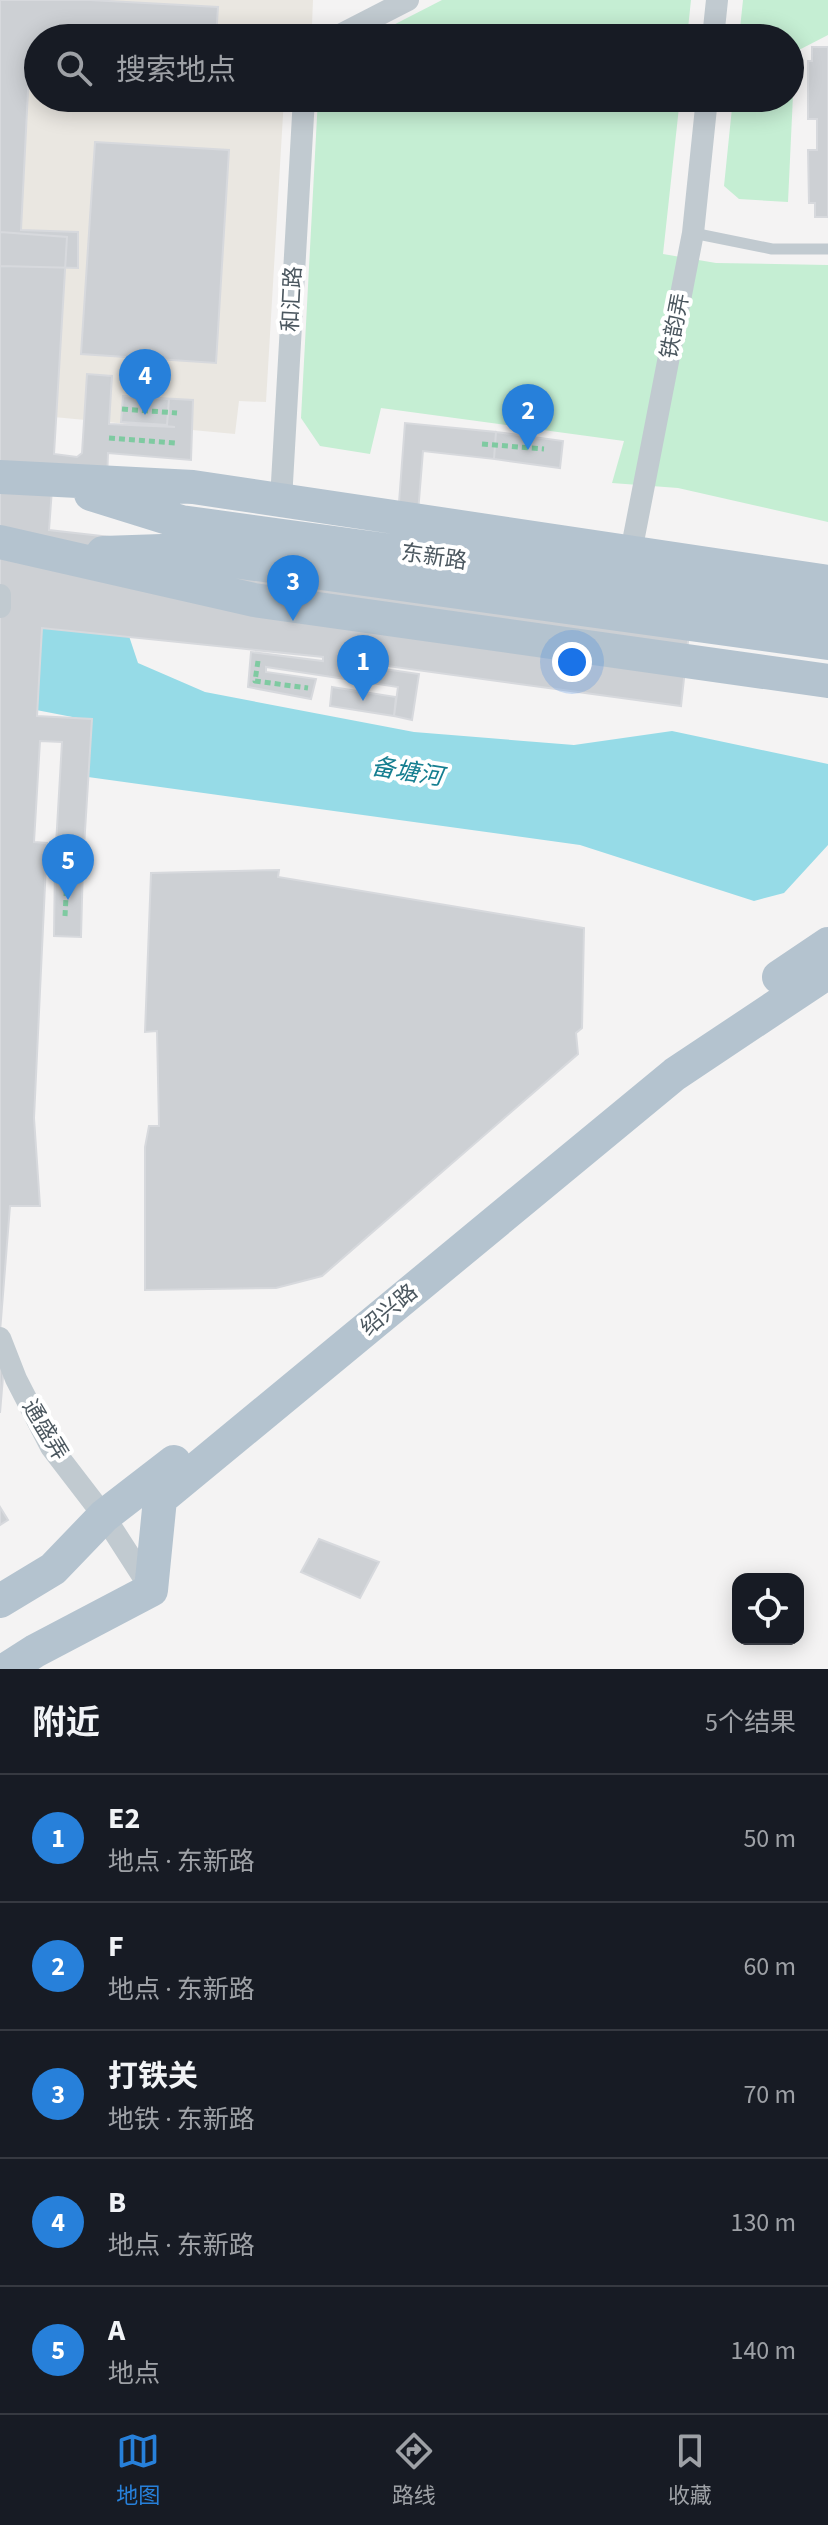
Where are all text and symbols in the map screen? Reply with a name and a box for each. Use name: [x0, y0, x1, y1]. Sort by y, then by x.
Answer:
search box: [24, 24, 804, 112]
icon: search: [52, 46, 96, 90]
text: 搜索地点: [116, 49, 236, 92]
street label: 和汇路: [274, 265, 310, 333]
street label: 铁韵弄: [653, 291, 697, 361]
pin: 4: [119, 349, 171, 415]
pin: 2: [502, 384, 554, 450]
street label: 东新路: [399, 537, 469, 577]
pin: 3: [267, 555, 319, 621]
pin: 1: [337, 635, 389, 701]
your location: [552, 642, 592, 682]
water label: 备塘河: [369, 749, 449, 796]
pin: 5: [42, 834, 94, 900]
street label: 绍兴路: [353, 1277, 425, 1343]
street label: 通盛弄: [14, 1393, 76, 1467]
map controls: [732, 1573, 804, 1645]
button: locate: [732, 1573, 804, 1645]
text: 附近: [32, 1699, 100, 1748]
text: 5个结果: [705, 1704, 796, 1741]
text: E2: [108, 1797, 140, 1840]
text: 1: [51, 1820, 65, 1857]
text: 50 m: [743, 1820, 796, 1857]
text: 地点 · 东新路: [108, 1843, 255, 1880]
text: F: [108, 1925, 124, 1968]
text: 2: [51, 1948, 65, 1985]
text: 60 m: [743, 1948, 796, 1985]
text: 地点 · 东新路: [108, 1971, 255, 2008]
text: 打铁关: [108, 2055, 198, 2098]
text: 3: [51, 2076, 65, 2113]
text: 70 m: [743, 2076, 796, 2113]
text: 地铁 · 东新路: [108, 2101, 255, 2138]
text: B: [108, 2181, 126, 2224]
text: 4: [51, 2204, 65, 2241]
text: 130 m: [730, 2204, 796, 2241]
text: 地点 · 东新路: [108, 2227, 255, 2264]
text: A: [108, 2309, 125, 2352]
text: 5: [51, 2332, 65, 2369]
text: 140 m: [730, 2332, 796, 2369]
text: 地点: [108, 2355, 160, 2392]
tab: 地图: [116, 2429, 160, 2512]
tab: 路线: [392, 2429, 436, 2512]
tab: 收藏: [668, 2429, 712, 2512]

